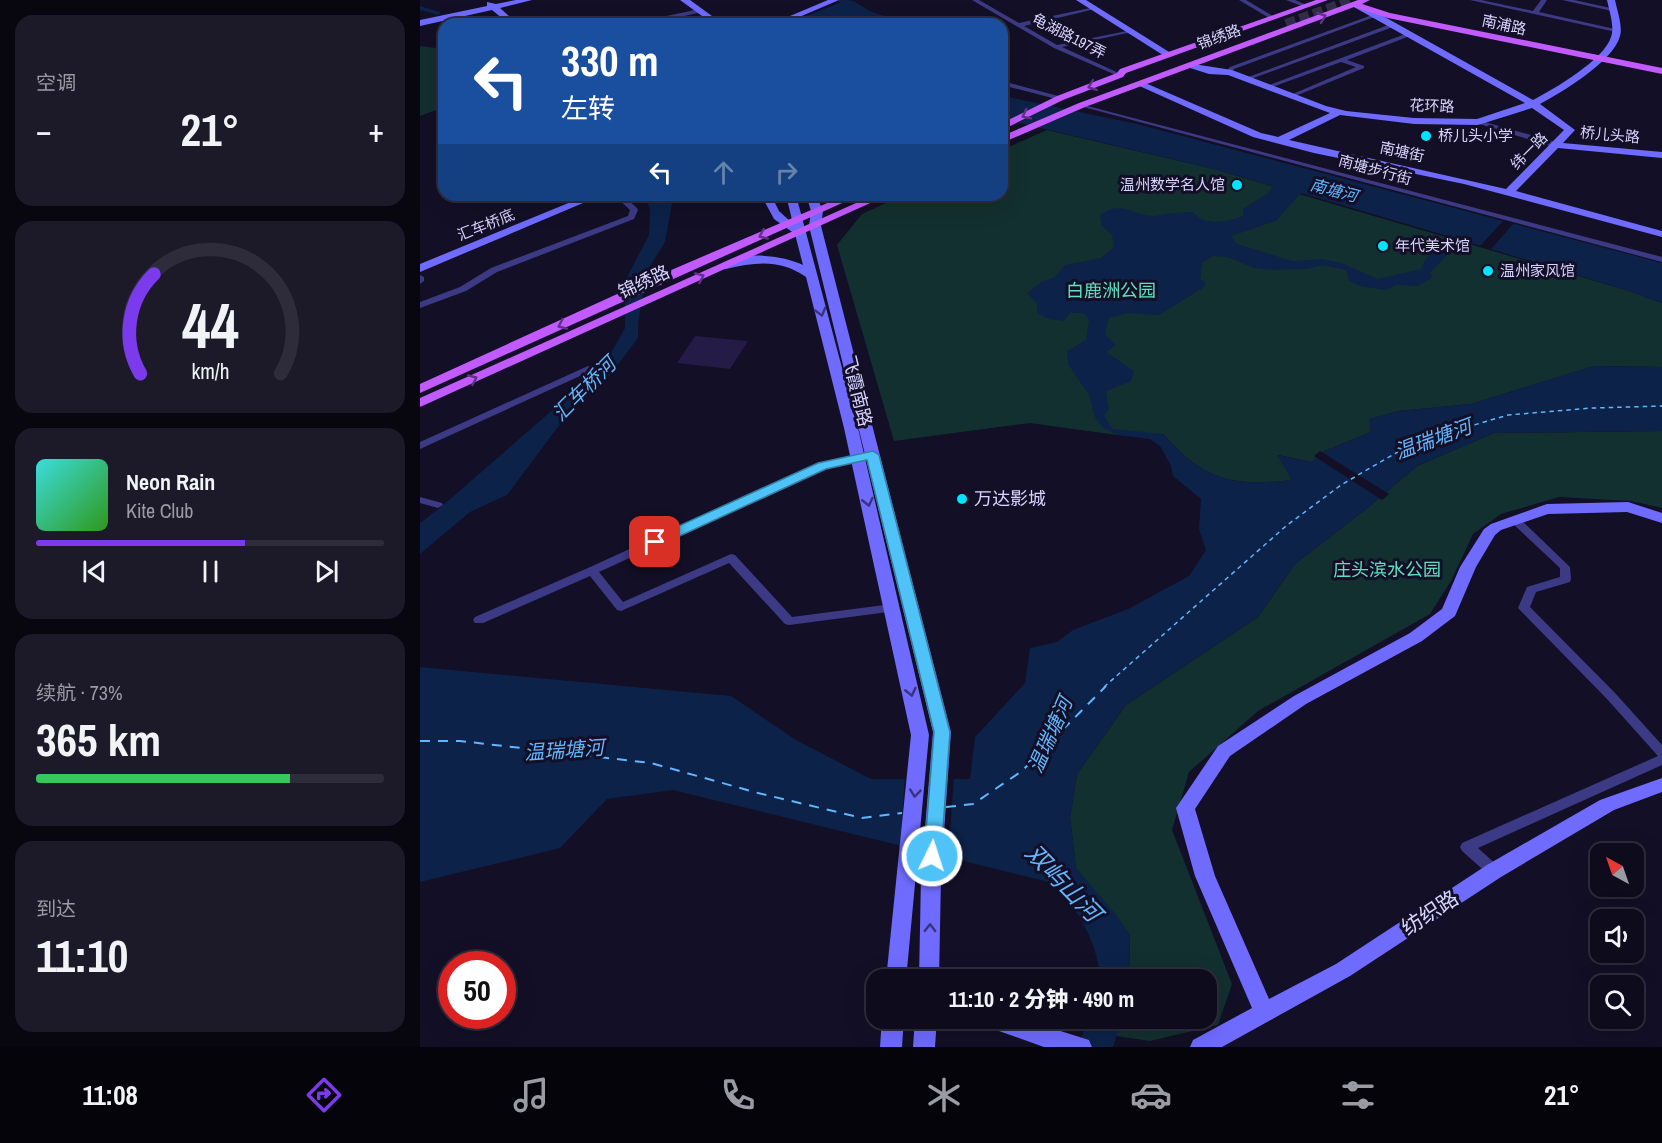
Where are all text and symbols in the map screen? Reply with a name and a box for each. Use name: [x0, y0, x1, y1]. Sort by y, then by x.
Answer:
street label: 龟湖路197弄: [1029, 8, 1110, 63]
street label: 南浦路: [1480, 10, 1528, 39]
one-way arrow: [1315, 12, 1326, 24]
street label: 锦绣路: [1194, 19, 1244, 54]
text: 330 m: [561, 33, 659, 89]
icon: left: [462, 42, 540, 120]
text: 空调: [36, 69, 76, 96]
one-way arrow: [1088, 78, 1098, 91]
text: 左转: [561, 90, 615, 126]
street label: 花环路: [1409, 94, 1455, 117]
text: 21°: [180, 99, 240, 160]
text: −: [36, 108, 52, 152]
text: +: [368, 108, 384, 152]
one-way arrow: [1022, 108, 1033, 119]
street label: 桥儿头路: [1579, 121, 1641, 148]
place label: 桥儿头小学: [1438, 125, 1513, 146]
street label: 纬一路: [1505, 127, 1552, 174]
marker: 桥儿头小学: [1419, 129, 1433, 143]
street label: 南塘街: [1378, 137, 1426, 166]
street label: 南塘步行街: [1336, 150, 1414, 189]
icon: left: [644, 156, 677, 189]
icon: ahead: [707, 156, 740, 189]
icon: right: [770, 156, 803, 189]
water label: 南塘河: [1308, 173, 1363, 208]
place label: 温州数学名人馆: [1120, 174, 1225, 195]
marker: 温州数学名人馆: [1230, 178, 1244, 192]
street label: 汇车桥底: [454, 204, 518, 246]
one-way arrow: [758, 228, 769, 240]
place label: 年代美术馆: [1395, 235, 1470, 256]
marker: 年代美术馆: [1376, 239, 1390, 253]
street label: 锦绣路: [614, 259, 674, 304]
place label: 温州家风馆: [1500, 260, 1575, 281]
marker: 温州家风馆: [1481, 264, 1495, 278]
one-way arrow: [694, 272, 705, 284]
park label: 白鹿洲公园: [1066, 278, 1156, 303]
text: 44: [182, 283, 238, 367]
one-way arrow: [814, 307, 827, 317]
one-way arrow: [557, 317, 568, 329]
water label: 汇车桥河: [546, 348, 624, 426]
street label: 飞霞南路: [837, 353, 878, 429]
text: km/h: [191, 358, 229, 387]
one-way arrow: [467, 374, 478, 386]
water label: 温瑞塘河: [1391, 411, 1479, 465]
text: Neon Rain: [126, 467, 215, 497]
place label: 万达影城: [974, 486, 1046, 511]
marker: 万达影城: [955, 492, 969, 506]
one-way arrow: [861, 496, 874, 506]
text: Kite Club: [126, 497, 193, 524]
pin: [629, 516, 680, 567]
icon: arrive: [638, 525, 671, 558]
icon: previous: [78, 555, 111, 588]
icon: pause: [194, 555, 227, 588]
icon: next: [310, 555, 343, 588]
park label: 庄头滨水公园: [1333, 557, 1441, 582]
text: 续航 · 73%: [36, 679, 123, 706]
one-way arrow: [903, 687, 916, 697]
water label: 温瑞塘河: [1021, 689, 1080, 777]
text: 365 km: [36, 709, 161, 770]
water label: 温瑞塘河: [523, 733, 609, 766]
one-way arrow: [909, 789, 921, 798]
position arrow: [900, 824, 964, 888]
water label: 双屿山河: [1019, 837, 1111, 931]
north arrow: [1590, 843, 1644, 897]
map controls: [1590, 843, 1644, 1029]
street label: 纺织路: [1395, 883, 1464, 942]
text: 到达: [36, 895, 76, 922]
button: sound: [1590, 909, 1644, 963]
one-way arrow: [924, 923, 936, 932]
text: 11:10: [36, 925, 128, 986]
speed limit sign: 50: [438, 951, 516, 1029]
button: search: [1590, 975, 1644, 1029]
text: 11:10 · 2 分钟 · 490 m: [949, 984, 1134, 1014]
icon: directions: [303, 1074, 345, 1116]
icon: music: [510, 1074, 552, 1116]
icon: phone: [717, 1074, 759, 1116]
icon: climate: [923, 1074, 965, 1116]
icon: car: [1130, 1074, 1172, 1116]
icon: filters: [1337, 1074, 1379, 1116]
text: 11:08: [82, 1077, 138, 1113]
text: 21°: [1544, 1077, 1580, 1113]

